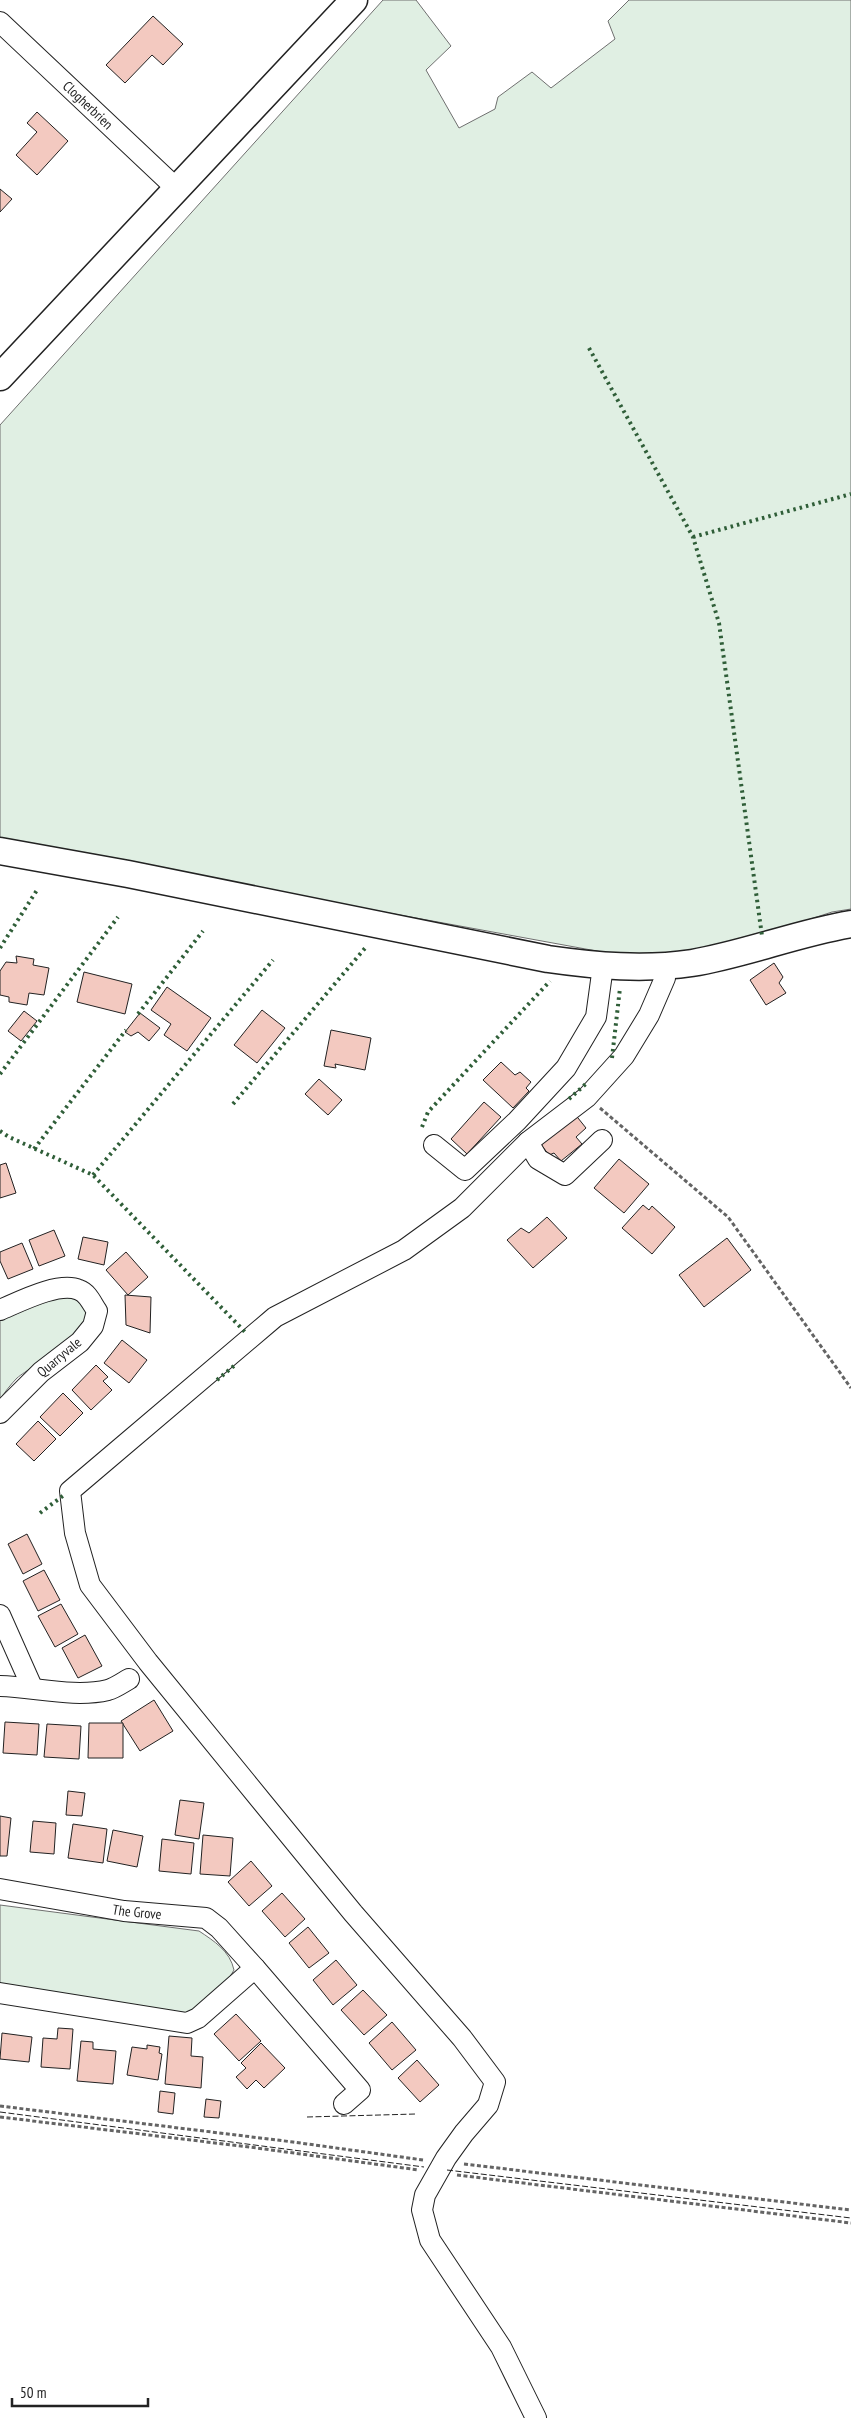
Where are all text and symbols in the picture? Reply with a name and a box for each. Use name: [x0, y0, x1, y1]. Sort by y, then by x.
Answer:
street label: Clogherbrien: [59, 77, 117, 133]
street label: Quarryvale: [33, 1333, 85, 1381]
street label: The Grove: [111, 1900, 162, 1923]
scale bar: [12, 2376, 149, 2408]
text: 50 m: [20, 2383, 46, 2402]

